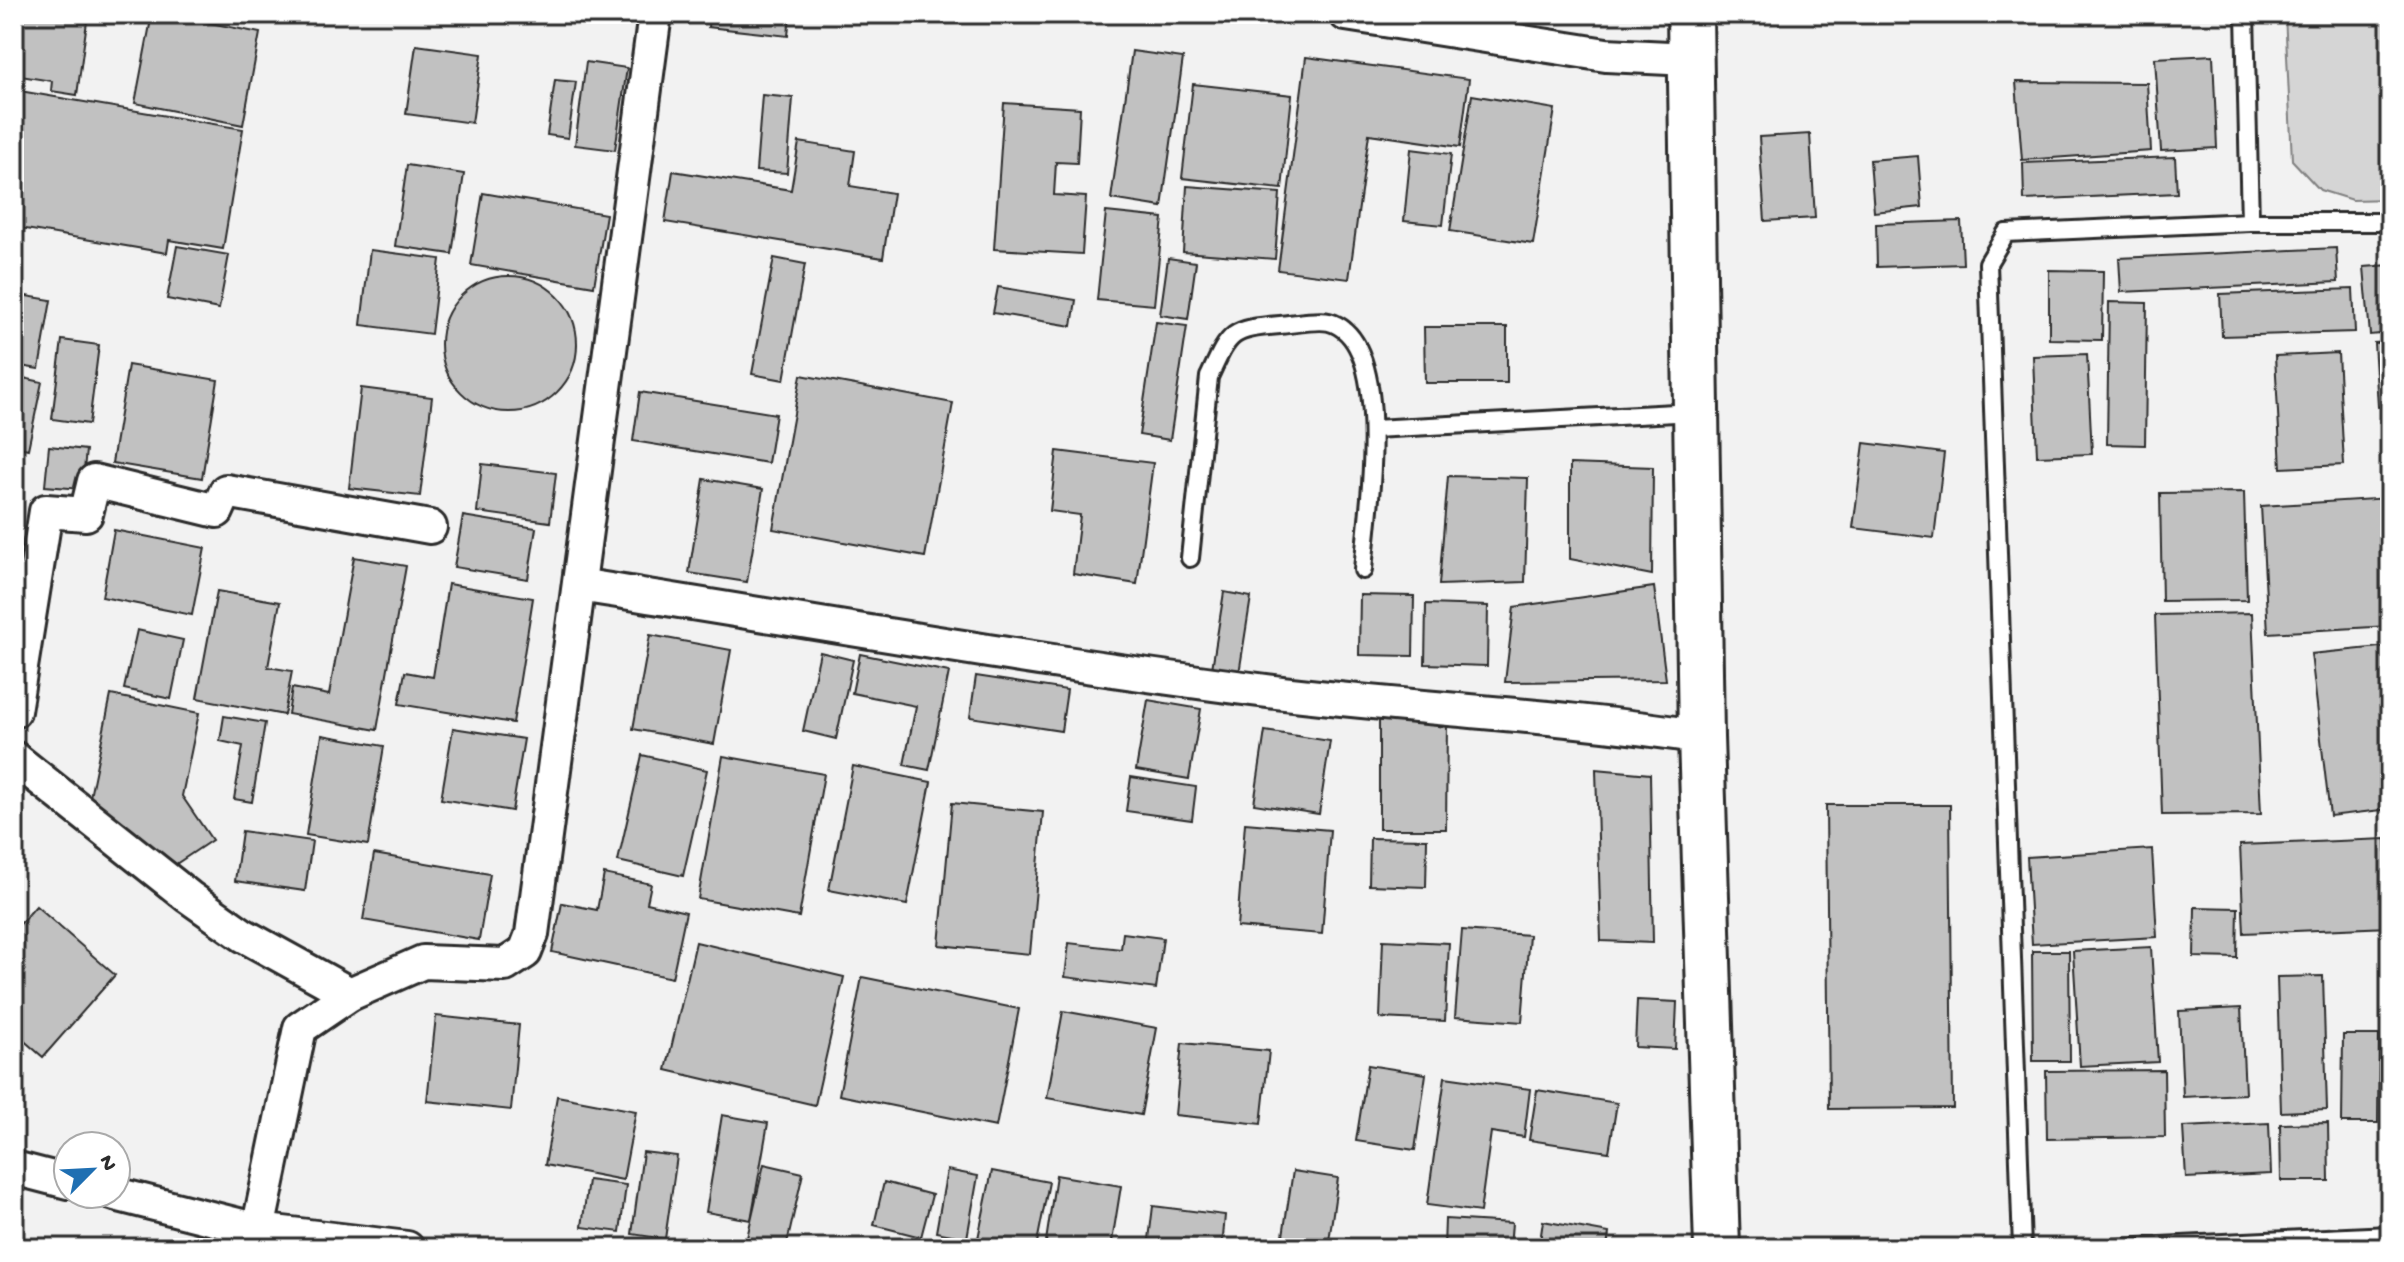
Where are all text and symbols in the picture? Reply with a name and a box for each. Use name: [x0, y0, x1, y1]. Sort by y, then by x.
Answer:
north arrow: [52, 1130, 132, 1210]
text: N: [92, 1152, 121, 1175]

